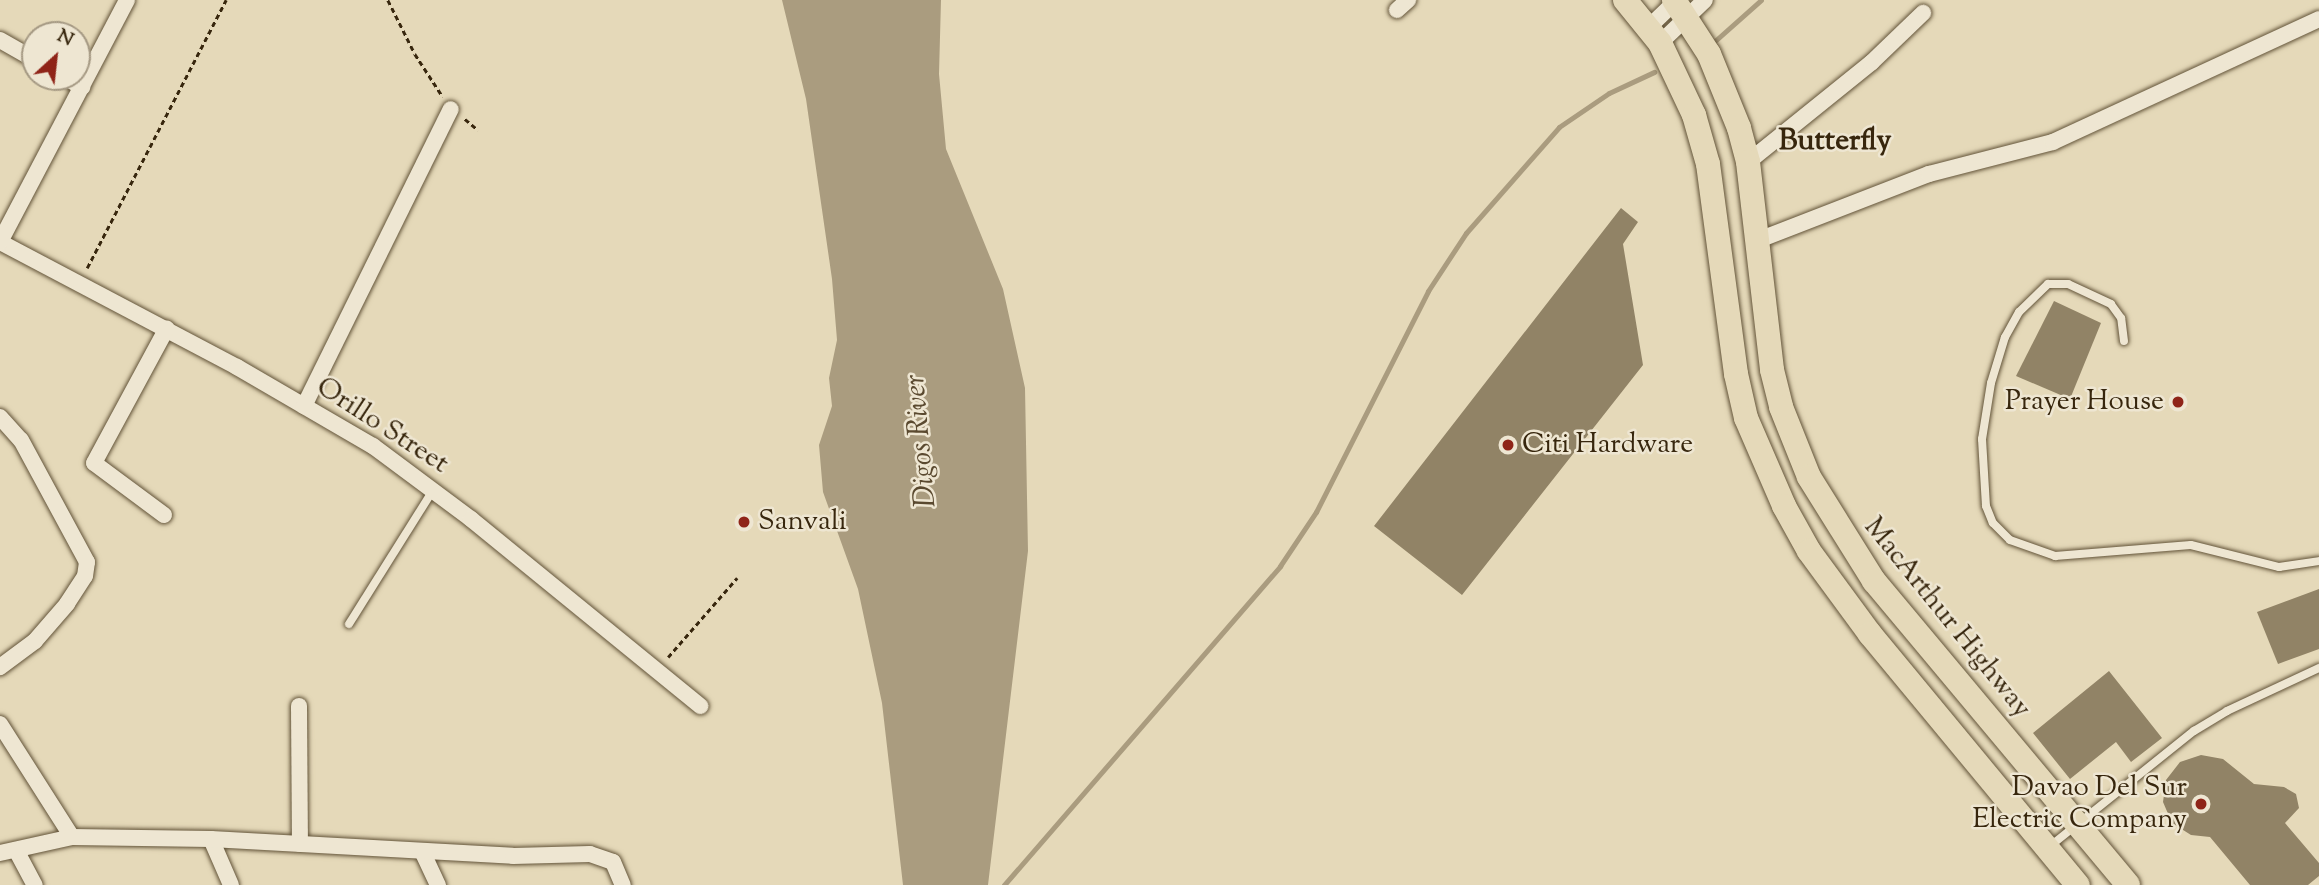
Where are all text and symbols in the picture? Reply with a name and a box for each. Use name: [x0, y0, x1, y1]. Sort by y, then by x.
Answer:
north arrow: [21, 21, 91, 91]
text: N: [52, 23, 78, 54]
district label: Butterfly: [1778, 124, 1892, 160]
street label: Orillo Street: [309, 371, 455, 481]
water label: Digos River: [898, 373, 946, 509]
place label: Prayer House: [2005, 385, 2164, 419]
marker: Prayer House: [2170, 394, 2186, 410]
place label: Citi Hardware: [1522, 428, 1693, 462]
marker: Citi Hardware: [1500, 437, 1516, 453]
place label: Sanvali: [758, 505, 847, 539]
street label: MacArthur Highway: [1856, 511, 2038, 725]
marker: Sanvali: [736, 514, 752, 530]
place label: Davao Del Sur Electric Company: [1972, 771, 2187, 837]
marker: Davao Del Sur Electric Company: [2193, 796, 2209, 812]

